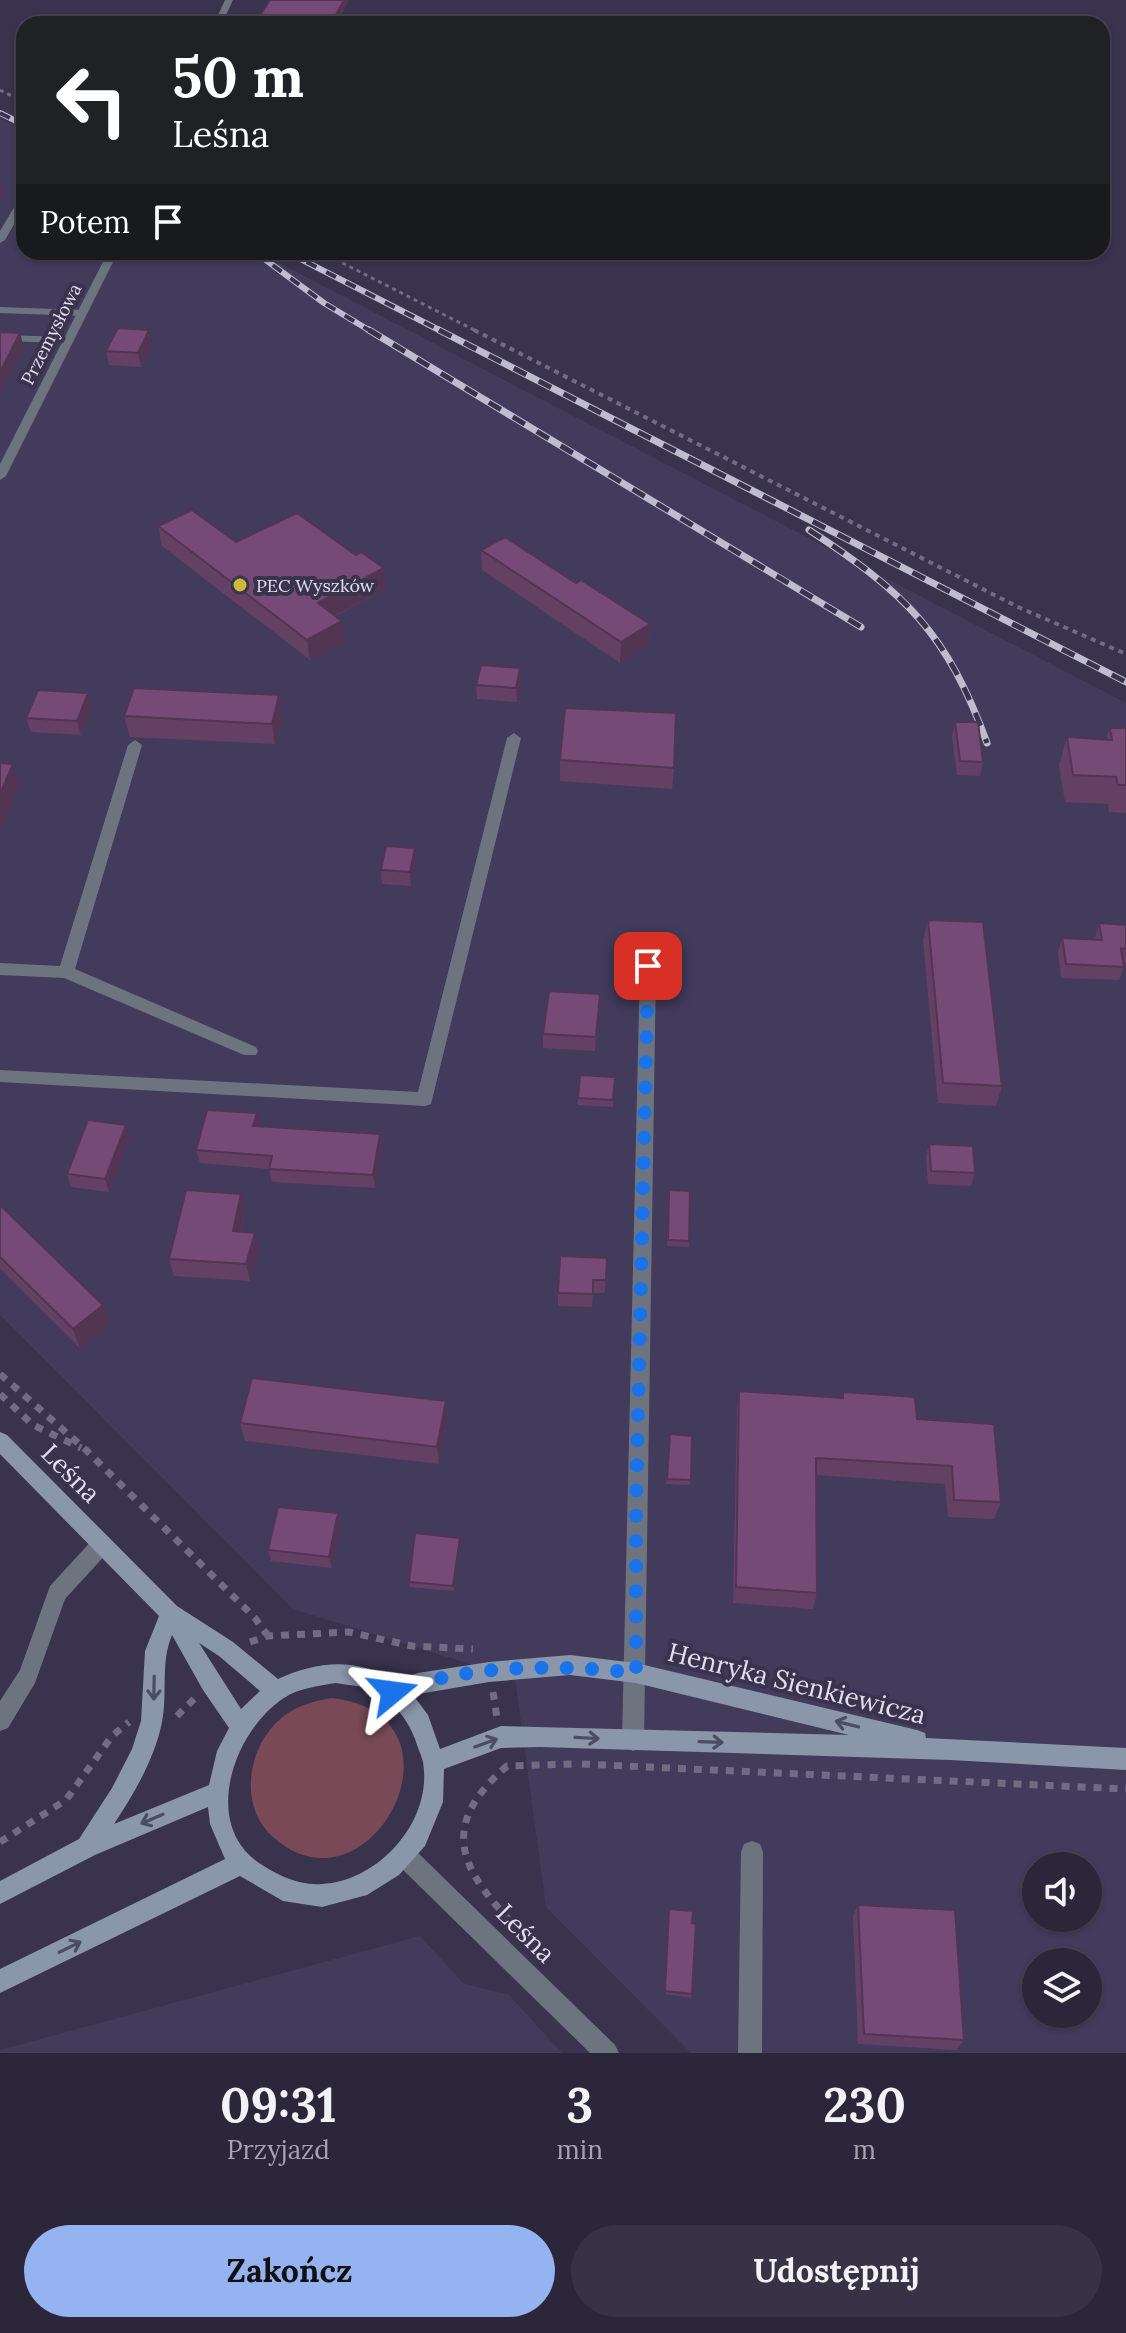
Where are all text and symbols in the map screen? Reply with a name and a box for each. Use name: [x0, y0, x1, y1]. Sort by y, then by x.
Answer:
text: 50 m: [172, 41, 304, 112]
icon: left: [40, 48, 144, 152]
text: Leśna: [172, 111, 269, 157]
icon: arrive: [146, 200, 190, 244]
text: Potem: [40, 203, 130, 241]
street label: Przemysłowa: [16, 279, 86, 389]
place label: PEC Wyszków: [256, 574, 375, 597]
marker: PEC Wyszków: [231, 576, 249, 594]
pin: [614, 932, 682, 1000]
icon: arrive: [626, 944, 670, 988]
street label: Leśna: [34, 1436, 108, 1510]
street label: Henryka Sienkiewicza: [665, 1635, 929, 1731]
position arrow: [351, 1650, 435, 1734]
one-way arrow: [146, 1674, 162, 1701]
one-way arrow: [835, 1716, 860, 1731]
one-way arrow: [573, 1731, 600, 1746]
one-way arrow: [473, 1734, 498, 1749]
one-way arrow: [697, 1735, 724, 1750]
one-way arrow: [140, 1812, 165, 1827]
map controls: [1022, 1852, 1102, 2028]
button: sound: [1022, 1852, 1102, 1932]
street label: Leśna: [489, 1896, 563, 1970]
one-way arrow: [58, 1938, 81, 1953]
button: layers: [1022, 1948, 1102, 2028]
text: 09:31: [220, 2074, 337, 2135]
text: 3: [566, 2074, 593, 2135]
text: 230: [823, 2074, 906, 2135]
text: Przyjazd: [227, 2133, 330, 2166]
text: min: [557, 2133, 603, 2166]
text: m: [853, 2133, 876, 2166]
button: Zakończ: [24, 2225, 555, 2317]
button: Udostępnij: [571, 2225, 1102, 2317]

